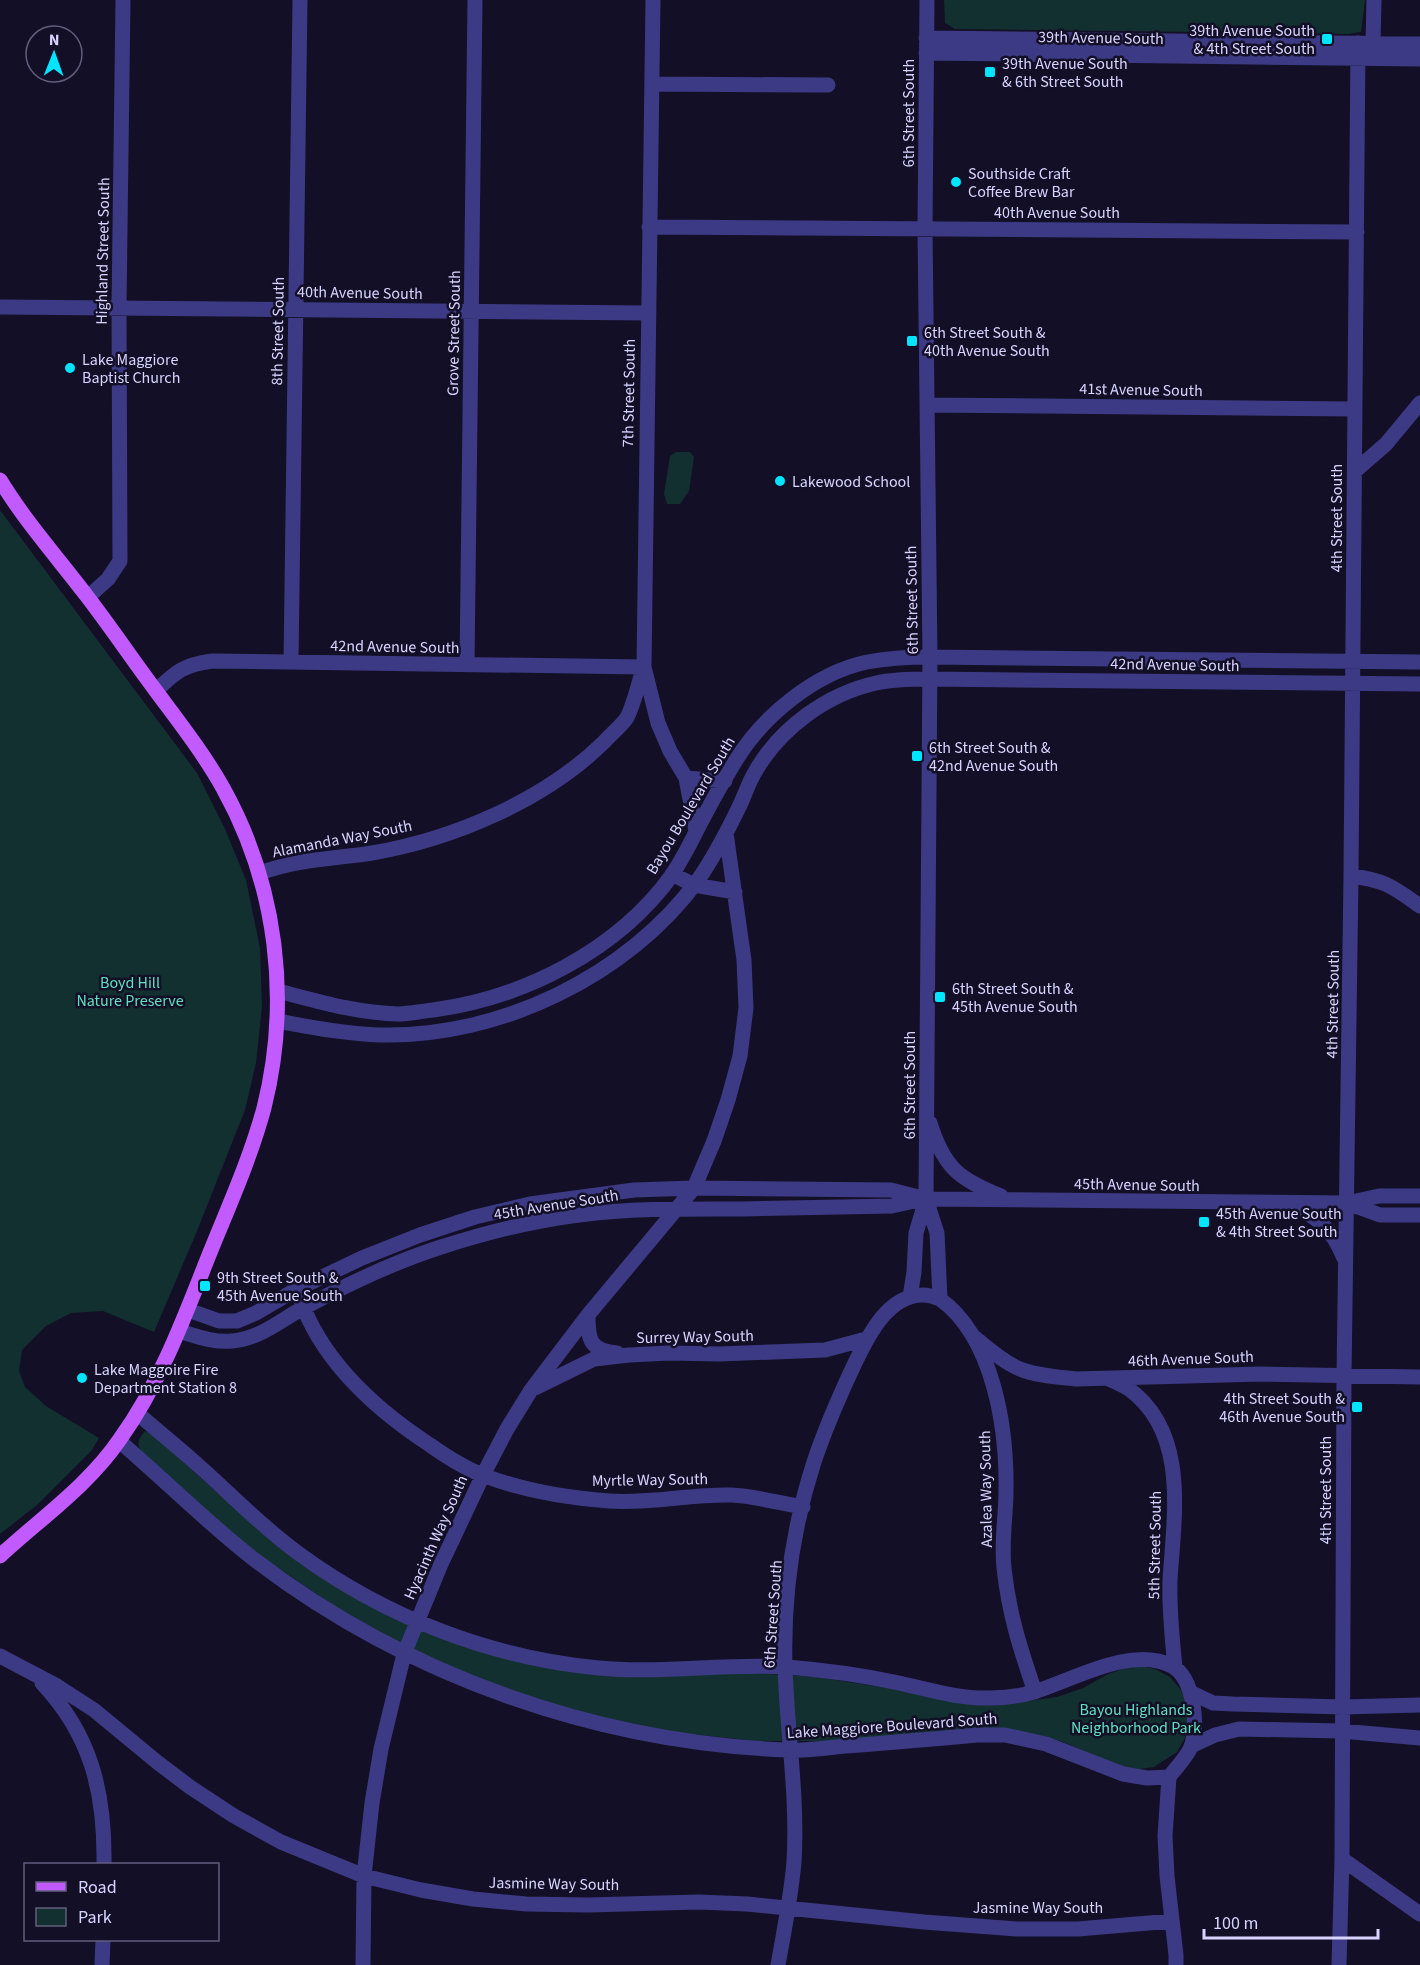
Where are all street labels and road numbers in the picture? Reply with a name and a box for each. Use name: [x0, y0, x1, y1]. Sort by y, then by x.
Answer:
street label: 39th Avenue South: [1038, 26, 1164, 50]
street label: 6th Street South: [898, 59, 920, 167]
street label: Highland Street South: [91, 177, 115, 325]
street label: 40th Avenue South: [994, 202, 1120, 224]
street label: Grove Street South: [442, 270, 466, 396]
street label: 8th Street South: [266, 277, 290, 385]
street label: 40th Avenue South: [297, 281, 423, 305]
street label: 7th Street South: [617, 339, 641, 447]
street label: 41st Avenue South: [1079, 378, 1203, 402]
street label: 4th Street South: [1326, 464, 1348, 572]
street label: 6th Street South: [900, 546, 924, 654]
street label: 42nd Avenue South: [330, 635, 460, 659]
street label: 42nd Avenue South: [1110, 653, 1240, 677]
street label: Bayou Boulevard South: [641, 733, 741, 879]
street label: Alamanda Way South: [270, 815, 414, 863]
street label: 4th Street South: [1321, 950, 1345, 1058]
street label: 6th Street South: [899, 1031, 921, 1139]
street label: 45th Avenue South: [1074, 1173, 1200, 1197]
street label: 45th Avenue South: [492, 1184, 620, 1226]
street label: Surrey Way South: [636, 1325, 754, 1349]
street label: 46th Avenue South: [1128, 1346, 1254, 1372]
street label: Azalea Way South: [974, 1430, 998, 1548]
street label: 4th Street South: [1315, 1436, 1337, 1544]
street label: Myrtle Way South: [592, 1468, 708, 1492]
street label: Hyacinth Way South: [399, 1472, 473, 1603]
street label: 5th Street South: [1143, 1491, 1167, 1599]
street label: 6th Street South: [758, 1559, 788, 1669]
street label: Lake Maggiore Boulevard South: [786, 1708, 998, 1744]
street label: Jasmine Way South: [488, 1872, 619, 1896]
street label: Jasmine Way South: [973, 1897, 1103, 1919]

